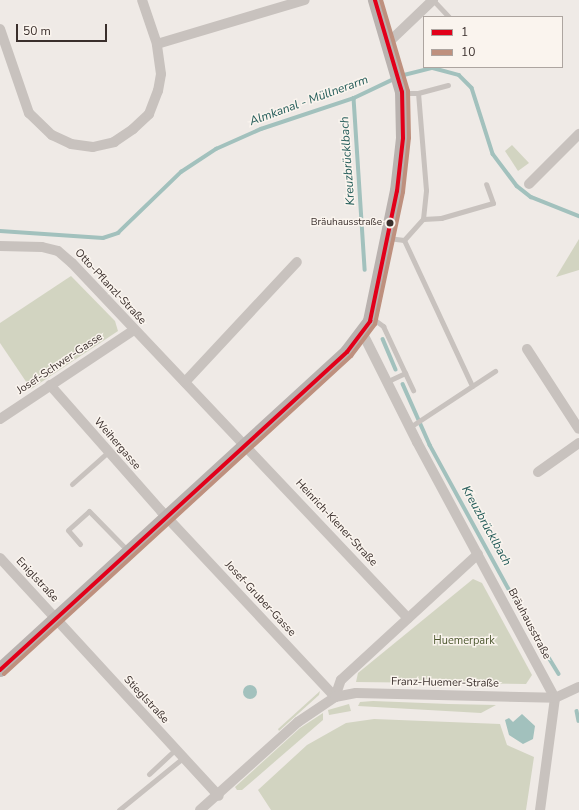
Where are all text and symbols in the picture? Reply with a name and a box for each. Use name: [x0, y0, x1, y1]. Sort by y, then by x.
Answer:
scale bar: [18, 16, 109, 42]
legend: [423, 16, 563, 68]
text: 50 m: [23, 23, 51, 39]
text: 1: [461, 24, 468, 40]
text: 10: [461, 44, 475, 60]
water label: Almkanal - Müllnerarm: [248, 73, 370, 129]
water label: Kreuzbrücklbach: [338, 116, 358, 206]
place label: Bräuhausstraße: [311, 217, 382, 229]
marker: Bräuhausstraße: [385, 218, 395, 228]
street label: Otto-Pflanzl-Straße: [72, 246, 148, 328]
street label: Josef-Schwer-Gasse: [15, 330, 105, 398]
street label: Weihergasse: [91, 415, 143, 473]
street label: Heinrich-Kiener-Straße: [292, 477, 380, 569]
water label: Kreuzbrücklbach: [458, 483, 514, 569]
street label: Eniglstraße: [13, 555, 61, 605]
street label: Josef-Gruber-Gasse: [222, 559, 298, 639]
street label: Bräuhausstraße: [505, 586, 553, 662]
park label: Huemerpark: [433, 634, 495, 648]
street label: Stieglstraße: [121, 674, 171, 726]
street label: Franz-Huemer-Straße: [391, 675, 499, 691]

